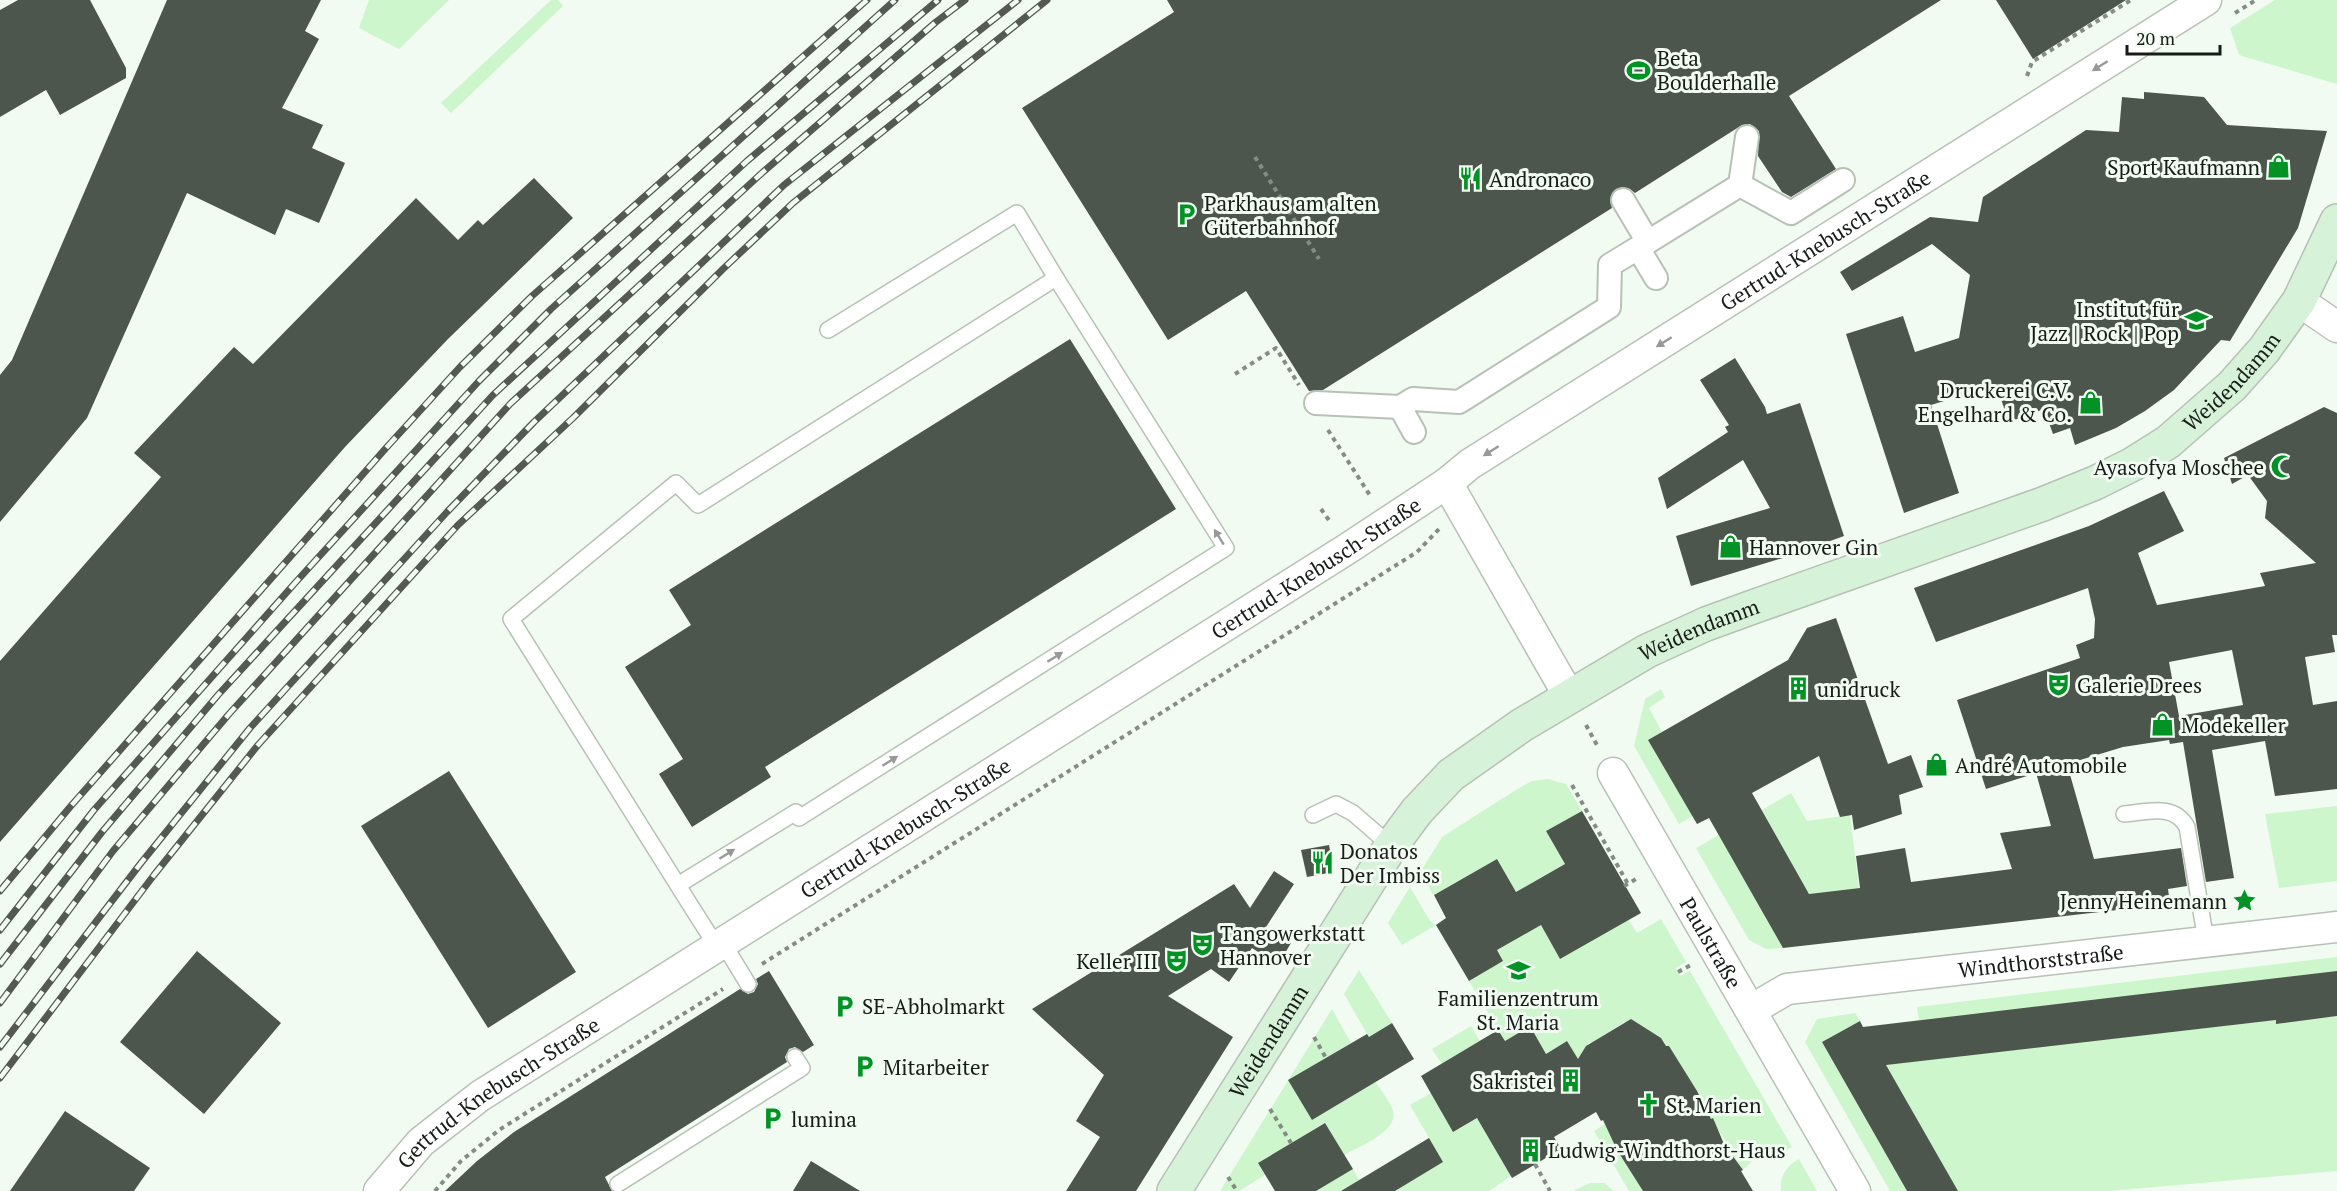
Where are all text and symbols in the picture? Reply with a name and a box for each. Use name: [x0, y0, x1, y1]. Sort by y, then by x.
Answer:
scale bar: [2127, 18, 2220, 56]
text: 20 m: [2136, 26, 2176, 50]
place label: Beta Boulderhalle: [1657, 44, 1776, 96]
sports icon: Beta Boulderhalle: [1626, 57, 1652, 83]
one-way arrow: [2092, 61, 2108, 72]
place label: Sport Kaufmann: [2107, 153, 2261, 181]
shop icon: Sport Kaufmann: [2265, 154, 2291, 180]
street label: Gertrud-Knebusch-Straße: [1715, 163, 1936, 317]
place label: Andronaco: [1489, 165, 1591, 193]
restaurant icon: Andronaco: [1458, 166, 1484, 192]
place label: Parkhaus am alten Güterbahnhof: [1204, 189, 1377, 241]
parking icon: Parkhaus am alten Güterbahnhof: [1173, 202, 1199, 228]
place label: Institut für Jazz | Rock | Pop: [2030, 295, 2179, 347]
school or university icon: Institut für Jazz | Rock | Pop: [2184, 308, 2210, 334]
street label: Weidendamm: [2176, 327, 2286, 437]
one-way arrow: [1656, 336, 1672, 347]
place label: Druckerei C.V. Engelhard & Co.: [1918, 376, 2072, 428]
shop icon: Druckerei C.V. Engelhard & Co.: [2077, 389, 2103, 415]
one-way arrow: [1483, 445, 1499, 457]
place label: Ayasofya Moschee: [2094, 453, 2264, 481]
mosque icon: Ayasofya Moschee: [2269, 454, 2295, 480]
street label: Gertrud-Knebusch-Straße: [1206, 490, 1426, 645]
one-way arrow: [1214, 529, 1225, 545]
place label: Hannover Gin: [1749, 533, 1879, 561]
shop icon: Hannover Gin: [1718, 534, 1744, 560]
street label: Weidendamm: [1634, 592, 1763, 667]
one-way arrow: [1047, 651, 1063, 662]
place label: Galerie Drees: [2077, 671, 2202, 699]
theatre icon: Galerie Drees: [2046, 672, 2072, 698]
place label: unidruck: [1817, 675, 1900, 703]
building icon: unidruck: [1786, 676, 1812, 702]
place label: Modekeller: [2181, 711, 2285, 739]
shop icon: Modekeller: [2150, 712, 2176, 738]
street label: Gertrud-Knebusch-Straße: [795, 751, 1016, 905]
place label: André Automobile: [1955, 751, 2127, 779]
shop icon: André Automobile: [1924, 752, 1950, 778]
one-way arrow: [882, 756, 898, 767]
place label: Donatos Der Imbiss: [1340, 837, 1440, 889]
one-way arrow: [719, 848, 736, 859]
restaurant icon: Donatos Der Imbiss: [1309, 850, 1335, 876]
place label: Jenny Heinemann: [2060, 887, 2228, 915]
place icon: Jenny Heinemann: [2232, 888, 2258, 914]
street label: Paulstraße: [1674, 892, 1749, 993]
place label: Tangowerkstatt Hannover: [1220, 919, 1366, 971]
theatre icon: Tangowerkstatt Hannover: [1189, 932, 1215, 958]
street label: Windthorststraße: [1956, 937, 2125, 984]
place label: Keller III: [1076, 947, 1158, 975]
theatre icon: Keller III: [1163, 948, 1189, 974]
school or university icon: Familienzentrum St. Maria: [1505, 957, 1531, 983]
street label: Weidendamm: [1222, 979, 1314, 1103]
place label: Familienzentrum St. Maria: [1437, 984, 1599, 1036]
place label: SE-Abholmarkt: [862, 992, 1005, 1020]
parking icon: SE-Abholmarkt: [831, 993, 857, 1019]
street label: Gertrud-Knebusch-Straße: [391, 1010, 605, 1174]
place label: Mitarbeiter: [883, 1053, 989, 1081]
parking icon: Mitarbeiter: [852, 1054, 878, 1080]
place label: Sakristei: [1472, 1067, 1553, 1095]
building icon: Sakristei: [1558, 1068, 1584, 1094]
place label: St. Marien: [1666, 1091, 1762, 1119]
church icon: St. Marien: [1635, 1092, 1661, 1118]
place label: lumina: [791, 1105, 857, 1133]
parking icon: lumina: [760, 1106, 786, 1132]
place label: Ludwig-Windthorst-Haus: [1548, 1136, 1786, 1164]
building icon: Ludwig-Windthorst-Haus: [1517, 1137, 1543, 1163]

